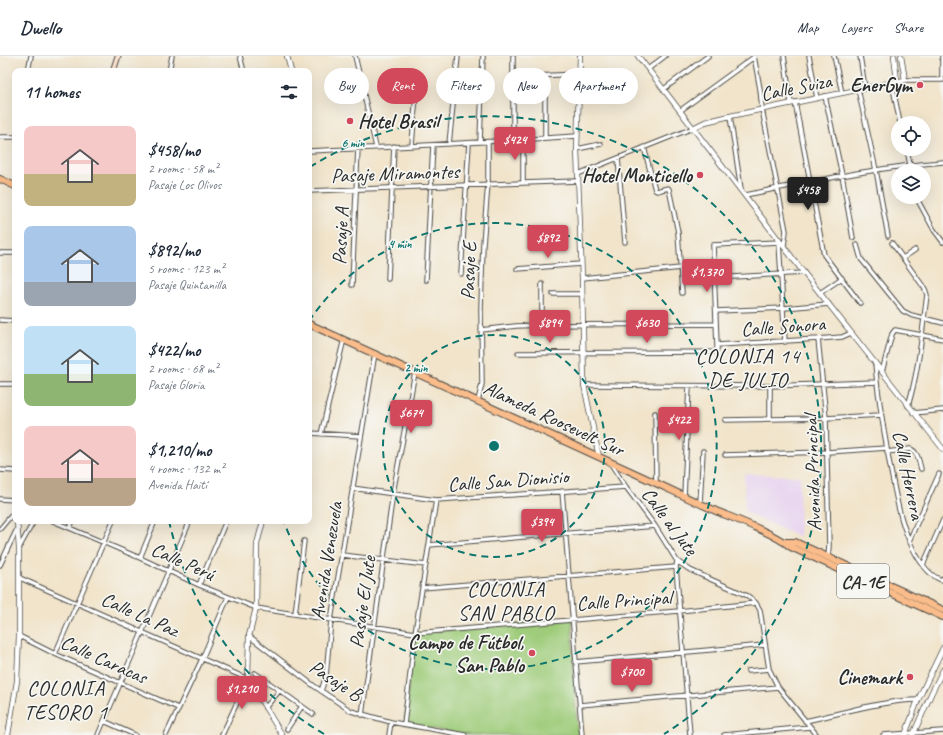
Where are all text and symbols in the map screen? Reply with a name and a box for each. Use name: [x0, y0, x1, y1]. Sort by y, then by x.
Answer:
text: Dwello: [20, 16, 61, 40]
text: Map: [797, 19, 819, 36]
text: Layers: [841, 19, 872, 36]
text: Share: [894, 19, 923, 36]
chip: Buy: [324, 68, 369, 104]
chip: Rent: [377, 68, 428, 104]
chip: Filters: [436, 68, 495, 104]
chip: New: [503, 68, 551, 104]
chip: Apartment: [559, 68, 638, 104]
street label: Calle Suiza: [759, 68, 835, 107]
place label: EnerGym: [850, 73, 914, 98]
marker: EnerGym: [915, 80, 925, 90]
icon: filters: [278, 81, 300, 103]
text: 11 homes: [24, 82, 80, 103]
place label: Hotel Brasil: [358, 109, 442, 134]
marker: Hotel Brasil: [345, 116, 355, 126]
map controls: [891, 116, 931, 204]
button: locate: [891, 116, 931, 156]
pin: $424: [491, 127, 539, 161]
text: $424: [503, 132, 527, 148]
text: 6 min: [341, 135, 365, 151]
text: $458/mo: [148, 140, 200, 161]
icon: home: [56, 142, 104, 190]
street label: Pasaje Miramontes: [330, 159, 462, 188]
text: 2 rooms · 58 m²: [148, 161, 218, 177]
place label: Hotel Monticello: [582, 163, 694, 188]
button: layers: [891, 164, 931, 204]
marker: Hotel Monticello: [695, 170, 705, 180]
text: Pasaje Los Olivos: [148, 177, 221, 193]
pin: $458: [784, 177, 832, 211]
text: $458: [796, 182, 820, 198]
street label: Pasaje A: [327, 206, 355, 265]
pin: $892: [524, 225, 572, 259]
text: $892: [536, 230, 560, 246]
text: 4 min: [389, 236, 412, 252]
street label: Pasaje E: [455, 239, 482, 300]
text: $892/mo: [148, 240, 200, 261]
icon: home: [56, 242, 104, 290]
pin: $1,370: [674, 259, 740, 293]
text: 5 rooms · 123 m²: [148, 261, 224, 277]
text: $1,370: [691, 264, 723, 280]
text: Pasaje Quintanilla: [148, 277, 226, 293]
pin: $894: [526, 310, 574, 344]
pin: $630: [623, 310, 671, 344]
street label: Calle Sonora: [740, 311, 828, 342]
text: $894: [538, 315, 562, 331]
text: $630: [635, 315, 659, 331]
text: $422/mo: [148, 340, 200, 361]
icon: home: [56, 342, 104, 390]
district label: COLONIA 14 DE JULIO: [696, 343, 802, 393]
text: 2 min: [405, 360, 428, 376]
text: 2 rooms · 68 m²: [148, 361, 218, 377]
street label: Alameda Roosevelt Sur: [480, 375, 630, 463]
text: Pasaje Gloria: [148, 377, 204, 393]
pin: $674: [387, 400, 435, 434]
text: $674: [399, 405, 423, 421]
pin: $422: [655, 407, 703, 441]
street label: Avenida Principal: [798, 411, 827, 532]
text: $422: [667, 412, 691, 428]
street label: Calle Herrera: [887, 428, 931, 524]
centre of rings: [487, 439, 501, 453]
text: $1,210/mo: [148, 440, 211, 461]
icon: home: [56, 442, 104, 490]
text: 4 rooms · 132 m²: [148, 461, 224, 477]
street label: Calle San Dionisio: [447, 464, 571, 497]
text: Avenida Haití: [148, 477, 207, 493]
street label: Calle al Jute: [636, 482, 704, 562]
street label: Avenida Venezuela: [305, 498, 348, 622]
pin: $394: [518, 509, 566, 543]
text: $394: [530, 514, 554, 530]
street label: Calle Perú: [147, 537, 220, 587]
street label: Pasaje El Jute: [344, 553, 382, 650]
road number: CA-1E: [837, 564, 889, 598]
district label: COLONIA SAN PABLO: [458, 576, 556, 626]
street label: Calle Principal: [576, 584, 676, 616]
street label: Calle La Paz: [97, 586, 185, 644]
street label: Calle Caracas: [57, 629, 153, 690]
place label: Campo de Fútbol, San Pablo: [408, 630, 526, 678]
marker: Campo de Fútbol, San Pablo: [527, 648, 537, 658]
street label: Pasaje B: [305, 654, 368, 708]
pin: $700: [608, 659, 656, 693]
text: $700: [620, 664, 644, 680]
place label: Cinemark: [837, 665, 905, 690]
marker: Cinemark: [905, 672, 915, 682]
district label: COLONIA TESORO 1: [24, 675, 109, 725]
pin: $1,210: [209, 676, 275, 710]
text: $1,210: [226, 681, 258, 697]

